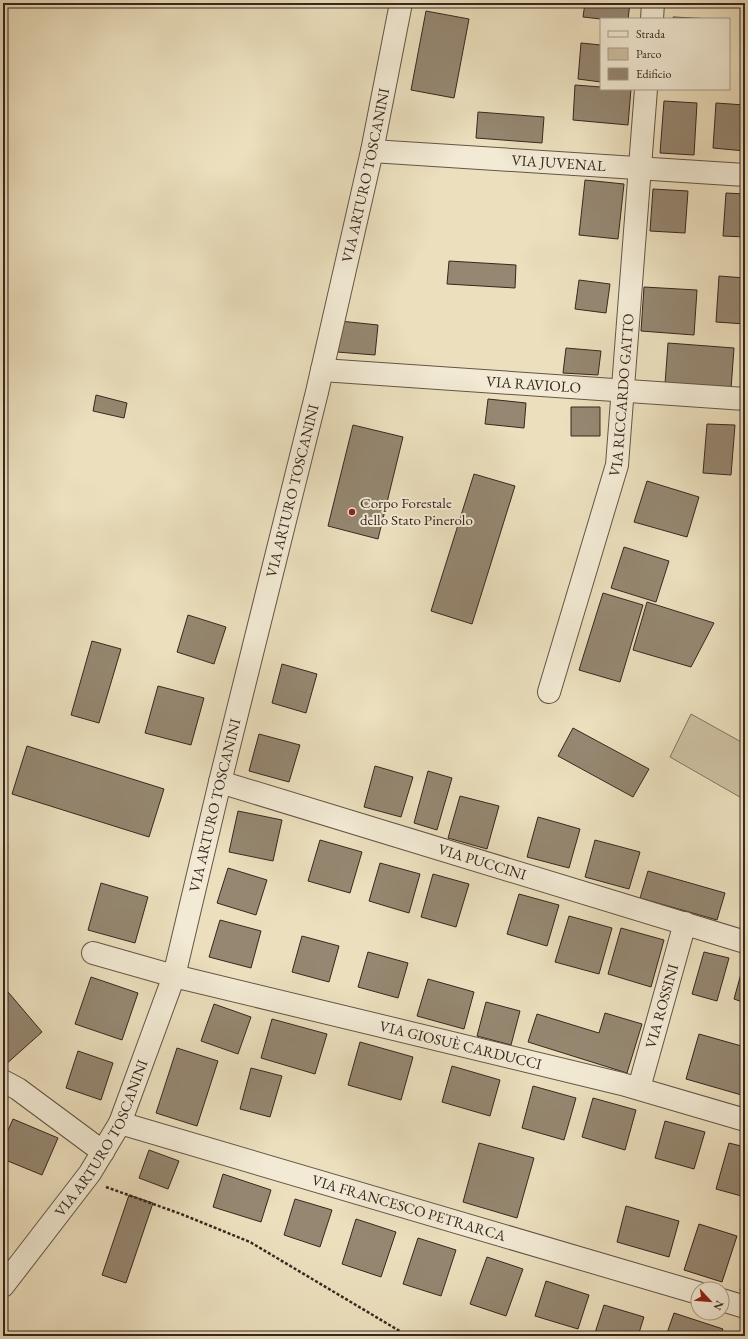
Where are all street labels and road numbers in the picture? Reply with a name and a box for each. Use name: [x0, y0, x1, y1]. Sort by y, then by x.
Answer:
street label: VIA ARTURO TOSCANINI: [337, 86, 393, 264]
street label: VIA JUVENAL: [511, 150, 607, 175]
street label: VIA RICCARDO GATTO: [604, 313, 638, 479]
street label: VIA RAVIOLO: [485, 371, 582, 397]
street label: VIA ARTURO TOSCANINI: [261, 402, 323, 579]
street label: VIA ARTURO TOSCANINI: [184, 717, 244, 894]
street label: VIA PUCCINI: [436, 839, 529, 884]
street label: VIA ROSSINI: [641, 962, 682, 1050]
street label: VIA GIOSUÈ CARDUCCI: [378, 1016, 544, 1073]
street label: VIA ARTURO TOSCANINI: [50, 1057, 152, 1220]
street label: VIA FRANCESCO PETRARCA: [310, 1170, 509, 1245]

